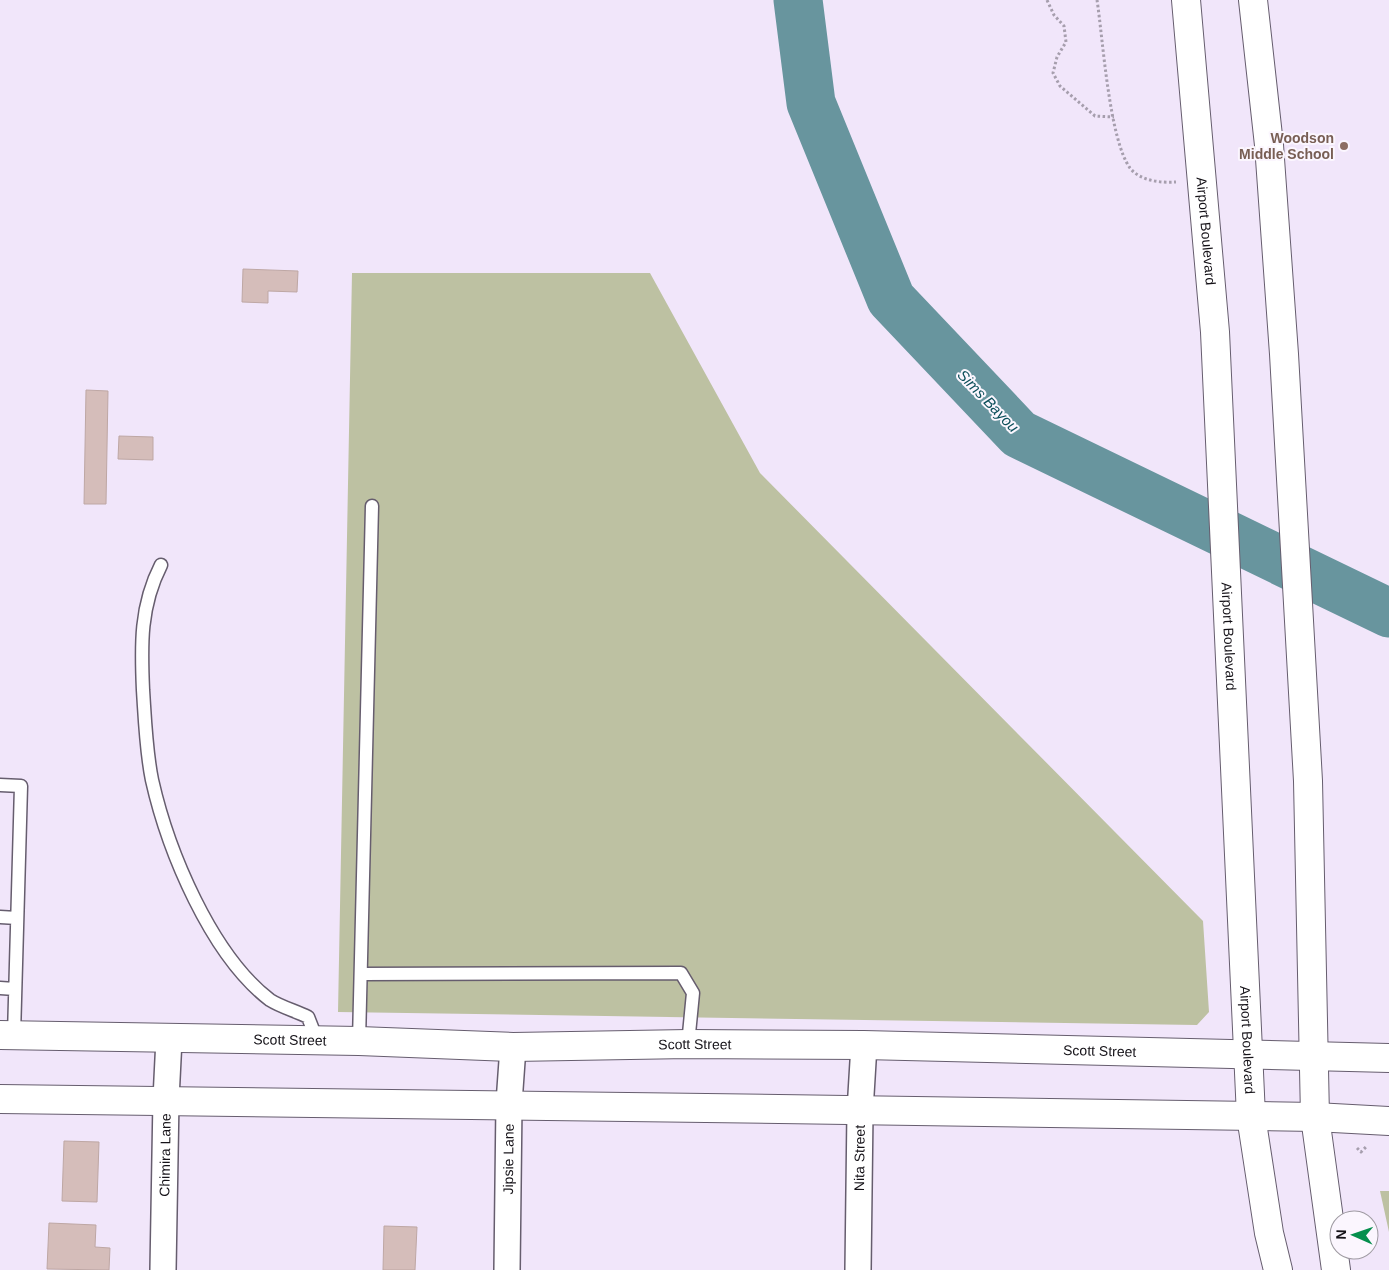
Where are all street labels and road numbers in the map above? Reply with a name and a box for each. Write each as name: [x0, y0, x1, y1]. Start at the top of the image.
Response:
street label: Airport Boulevard: [1194, 176, 1219, 286]
street label: Airport Boulevard: [1219, 582, 1239, 691]
street label: Airport Boulevard: [1237, 986, 1258, 1094]
street label: Scott Street: [253, 1031, 327, 1048]
street label: Scott Street: [658, 1036, 732, 1053]
street label: Scott Street: [1063, 1042, 1137, 1060]
street label: Chimira Lane: [156, 1113, 174, 1197]
street label: Jipsie Lane: [500, 1123, 517, 1195]
street label: Nita Street: [851, 1125, 868, 1191]

